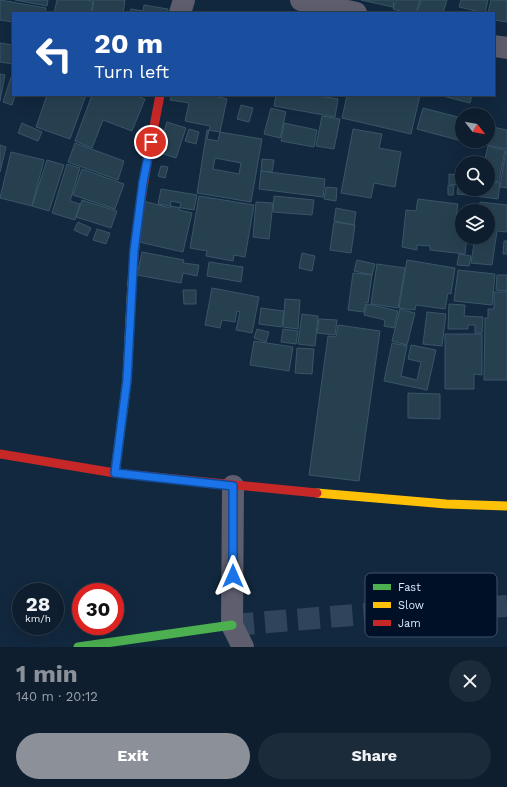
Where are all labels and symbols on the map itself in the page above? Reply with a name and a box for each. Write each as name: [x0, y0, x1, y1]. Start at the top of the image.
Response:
north arrow: [455, 108, 495, 148]
pin: [134, 125, 168, 159]
position arrow: [212, 555, 254, 597]
legend: [365, 573, 497, 637]
text: Fast: [398, 581, 421, 594]
speed limit sign: 30: [72, 583, 124, 635]
text: Slow: [398, 599, 424, 612]
text: Jam: [398, 617, 421, 630]

